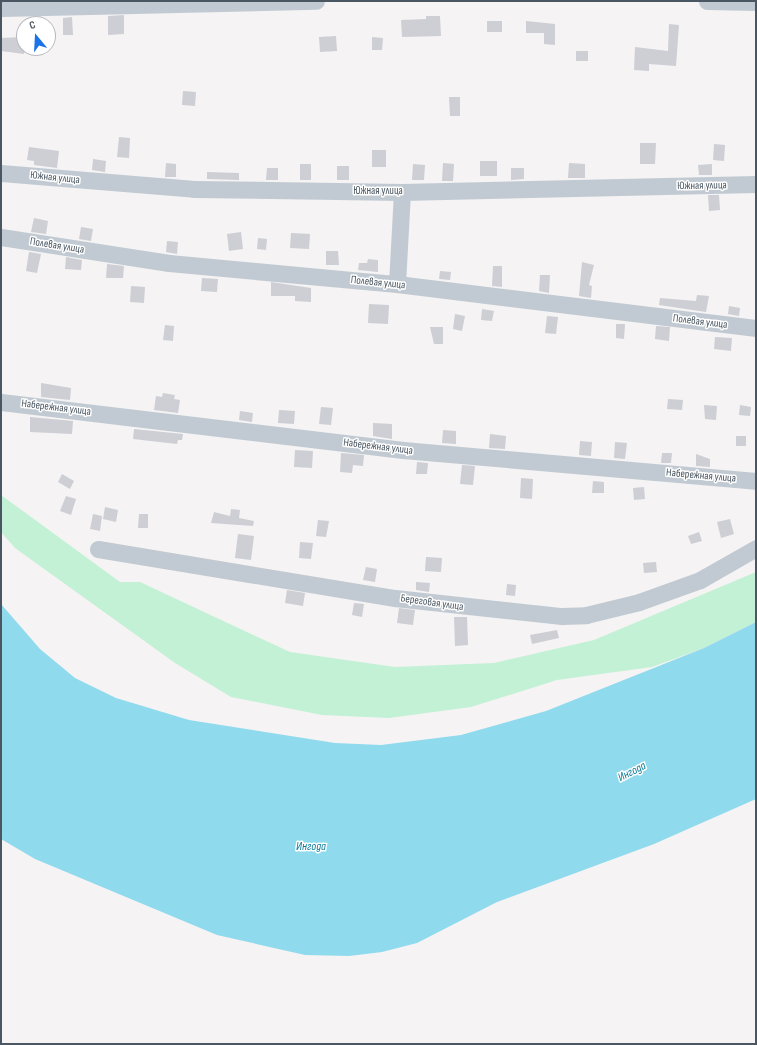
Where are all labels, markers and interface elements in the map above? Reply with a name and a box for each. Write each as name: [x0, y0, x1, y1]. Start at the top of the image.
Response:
north arrow: [16, 16, 56, 56]
text: С: [28, 18, 37, 32]
street label: Южная улица: [30, 169, 80, 187]
street label: Южная улица: [677, 179, 727, 193]
street label: Южная улица: [353, 184, 403, 198]
street label: Полевая улица: [29, 235, 85, 257]
street label: Полевая улица: [350, 274, 406, 292]
street label: Полевая улица: [672, 312, 728, 332]
street label: Набережная улица: [20, 397, 92, 419]
street label: Набережная улица: [342, 436, 414, 458]
street label: Набережная улица: [666, 466, 736, 486]
street label: Береговая улица: [400, 592, 464, 614]
water label: Ингода: [615, 759, 649, 785]
water label: Ингода: [296, 840, 326, 854]

